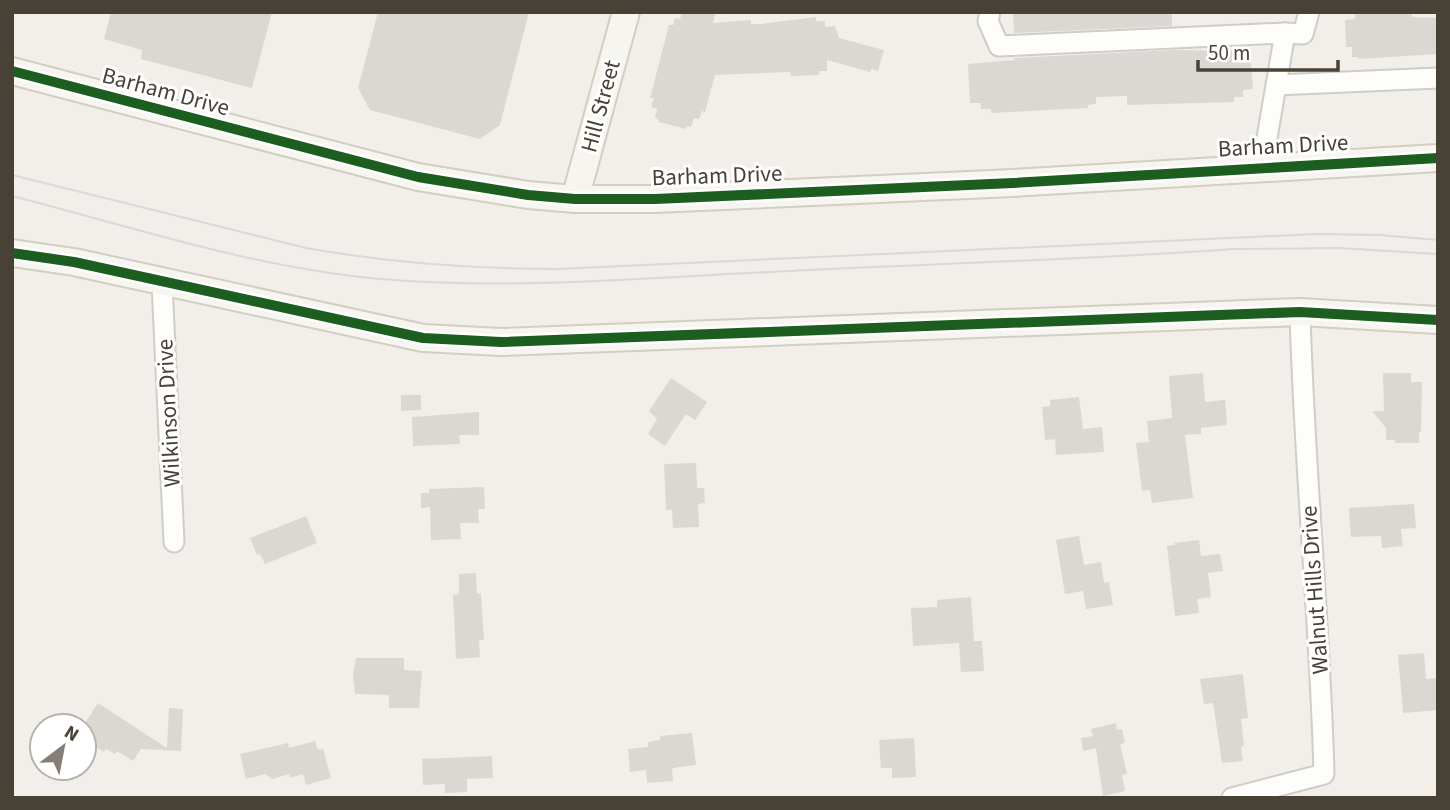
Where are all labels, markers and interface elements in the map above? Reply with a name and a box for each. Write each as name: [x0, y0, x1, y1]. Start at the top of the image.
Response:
scale bar: [1198, 28, 1338, 72]
text: 50 m: [1208, 38, 1250, 68]
street label: Hill Street: [572, 56, 629, 156]
street label: Barham Drive: [98, 59, 233, 124]
street label: Barham Drive: [1217, 126, 1349, 165]
street label: Barham Drive: [651, 157, 783, 194]
street label: Wilkinson Drive: [148, 338, 189, 488]
street label: Walnut Hills Drive: [1292, 504, 1337, 675]
north arrow: [28, 712, 98, 782]
text: N: [59, 719, 84, 749]

